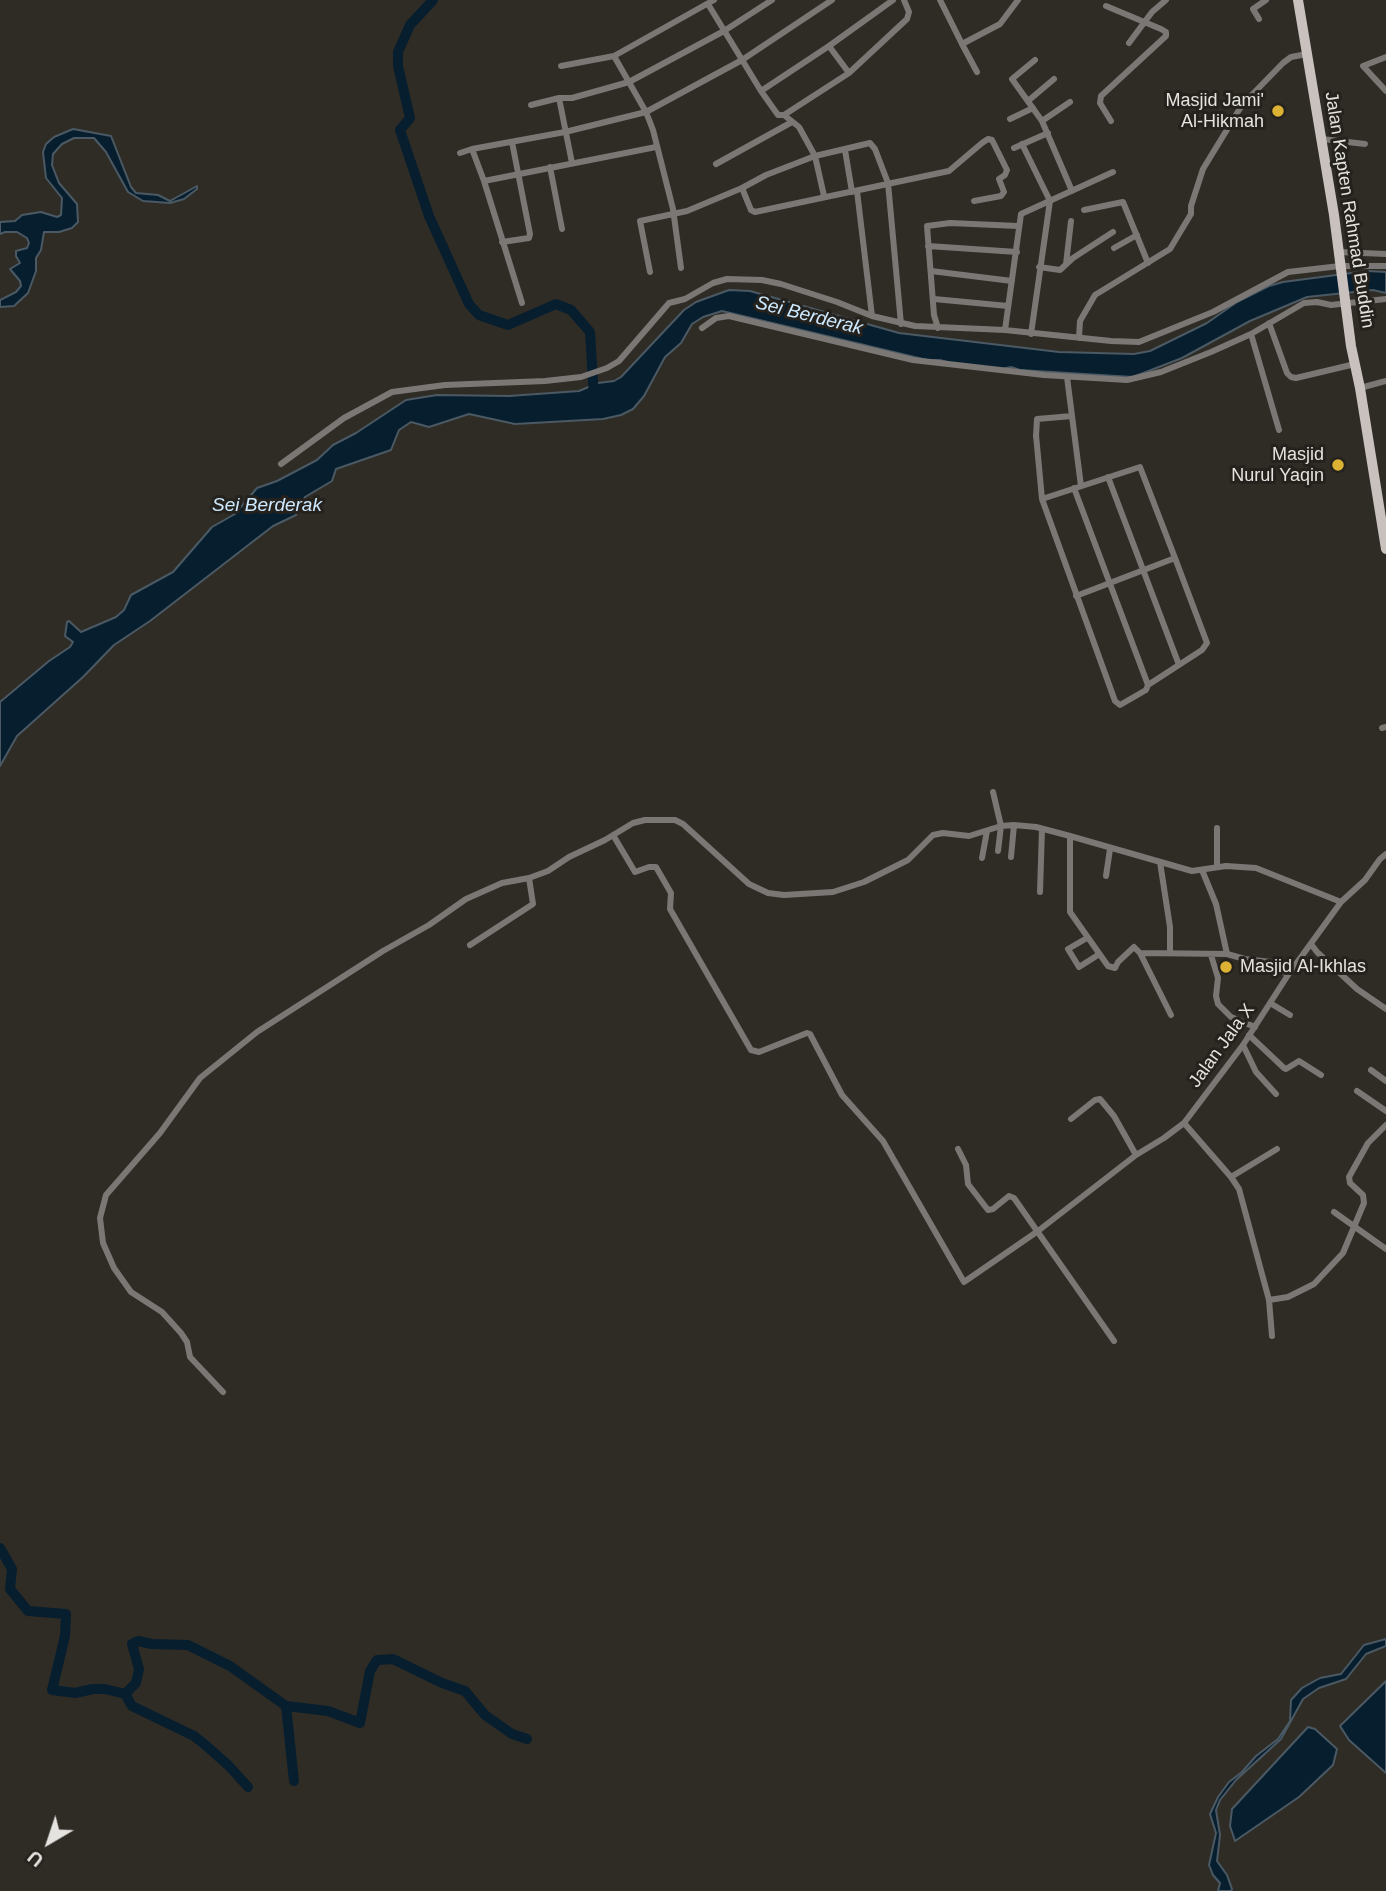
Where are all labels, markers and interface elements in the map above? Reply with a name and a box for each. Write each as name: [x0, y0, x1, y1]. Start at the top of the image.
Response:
place label: Masjid Jami' Al-Hikmah: [1166, 90, 1264, 132]
street label: Jalan Kapten Rahmad Buddin: [1320, 90, 1378, 330]
marker: Masjid Jami' Al-Hikmah: [1270, 103, 1286, 119]
water label: Sei Berderak: [753, 292, 865, 340]
place label: Masjid Nurul Yaqin: [1231, 444, 1324, 486]
marker: Masjid Nurul Yaqin: [1330, 457, 1346, 473]
water label: Sei Berderak: [212, 495, 322, 517]
place label: Masjid Al-Ikhlas: [1240, 956, 1366, 978]
marker: Masjid Al-Ikhlas: [1218, 959, 1234, 975]
street label: Jalan Jala X: [1184, 1000, 1260, 1092]
north arrow: [14, 1807, 84, 1877]
text: U: [24, 1846, 47, 1871]

